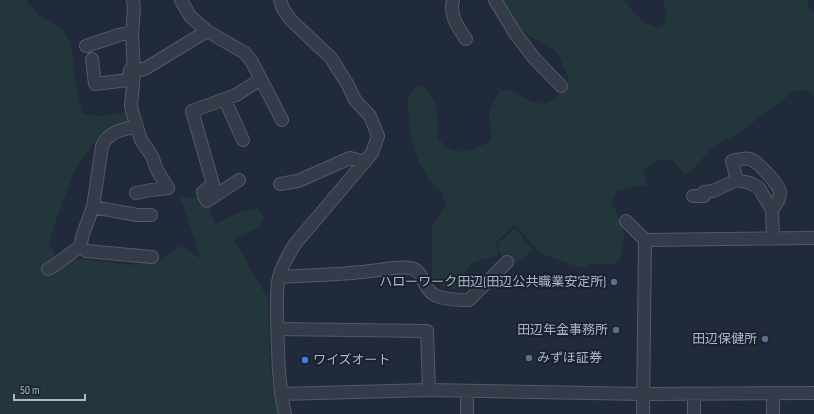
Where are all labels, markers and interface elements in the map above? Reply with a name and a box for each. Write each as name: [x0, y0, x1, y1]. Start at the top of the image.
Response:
place label: ハローワーク田辺(田辺公共職業安定所): [379, 274, 606, 290]
marker: ハローワーク田辺(田辺公共職業安定所): [609, 277, 619, 287]
place label: 田辺年金事務所: [517, 322, 608, 338]
marker: 田辺年金事務所: [611, 325, 621, 335]
place label: 田辺保健所: [692, 331, 757, 347]
marker: 田辺保健所: [760, 334, 770, 344]
place label: みずほ証券: [537, 350, 602, 366]
place label: ワイズオート: [313, 352, 391, 368]
marker: みずほ証券: [524, 353, 534, 363]
marker: ワイズオート: [300, 355, 310, 365]
scale bar: [14, 376, 85, 402]
text: 50 m: [20, 383, 40, 398]

